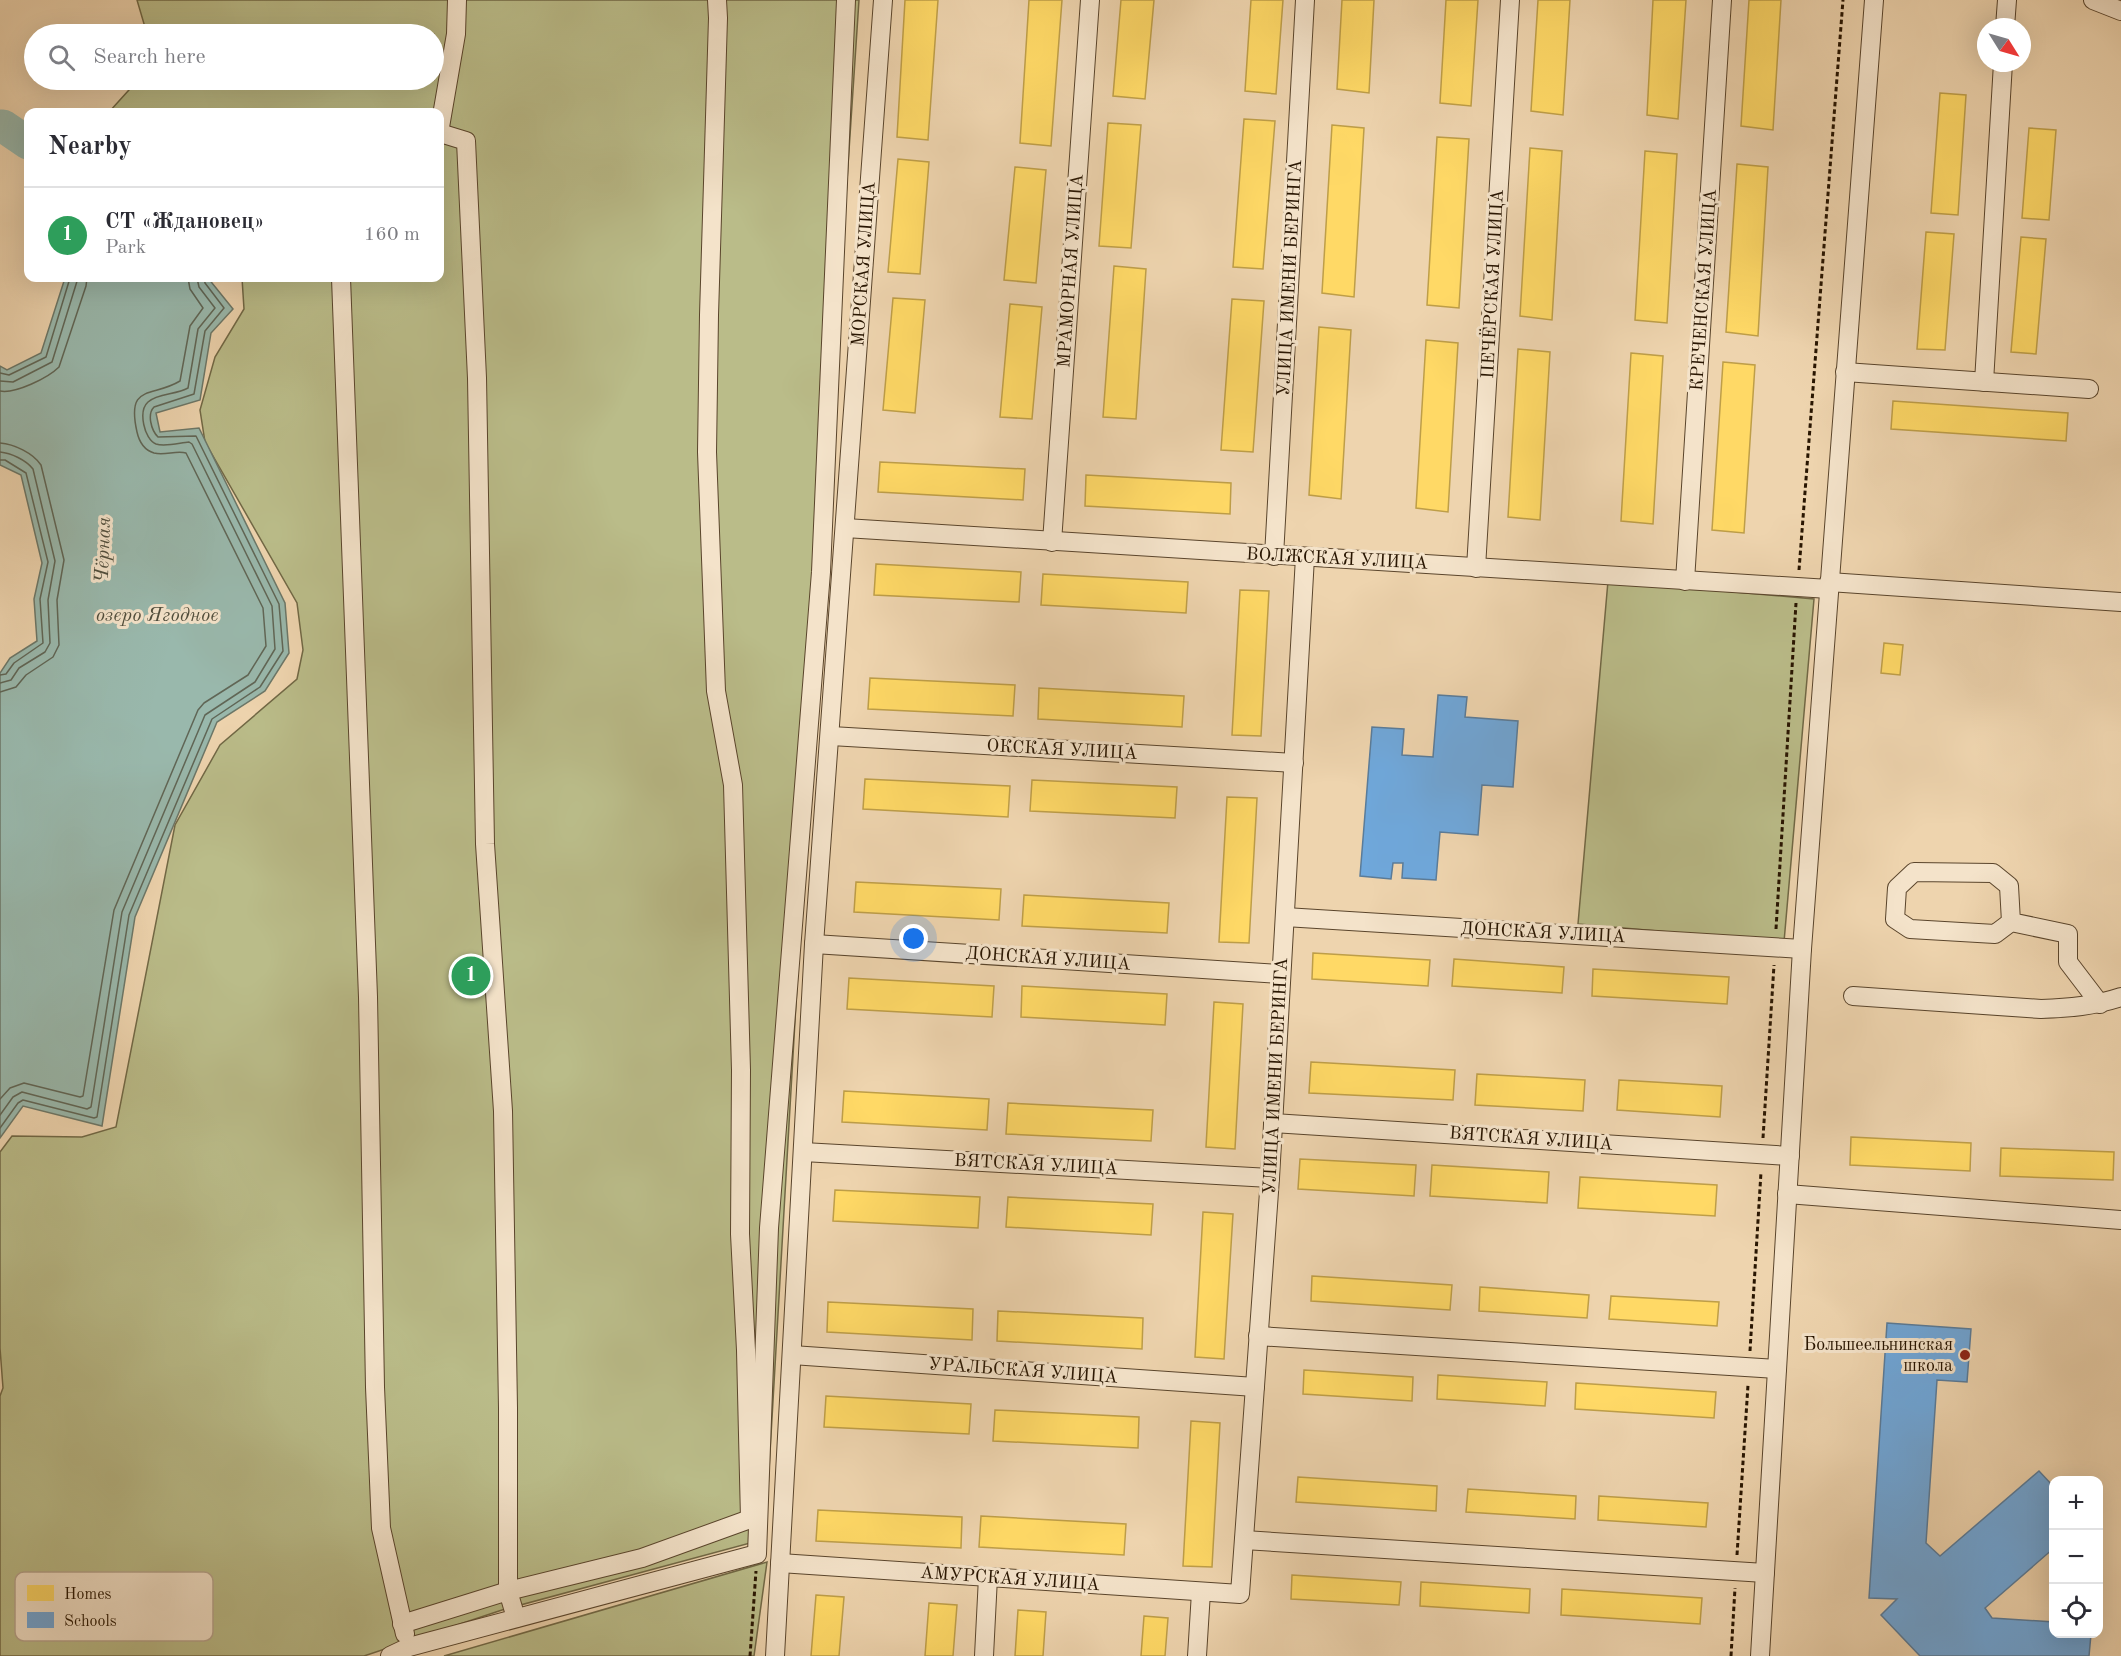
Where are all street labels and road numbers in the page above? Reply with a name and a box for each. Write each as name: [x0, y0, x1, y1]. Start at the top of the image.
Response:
street label: УЛИЦА ИМЕНИ БЕРИНГА: [1275, 159, 1305, 397]
street label: МРАМОРНАЯ УЛИЦА: [1055, 173, 1087, 369]
street label: МОРСКАЯ УЛИЦА: [849, 181, 879, 347]
street label: ПЕЧЁРСКАЯ УЛИЦА: [1476, 188, 1507, 379]
street label: КРЕЧЕНСКАЯ УЛИЦА: [1688, 188, 1720, 392]
street label: ВОЛЖСКАЯ УЛИЦА: [1246, 545, 1429, 573]
street label: ОКСКАЯ УЛИЦА: [986, 737, 1138, 763]
street label: ДОНСКАЯ УЛИЦА: [1460, 920, 1626, 946]
street label: ДОНСКАЯ УЛИЦА: [965, 944, 1131, 974]
street label: УЛИЦА ИМЕНИ БЕРИНГА: [1261, 957, 1291, 1195]
street label: ВЯТСКАЯ УЛИЦА: [1449, 1124, 1614, 1154]
street label: ВЯТСКАЯ УЛИЦА: [954, 1152, 1119, 1178]
street label: УРАЛЬСКАЯ УЛИЦА: [927, 1355, 1119, 1387]
street label: АМУРСКАЯ УЛИЦА: [919, 1564, 1101, 1594]

